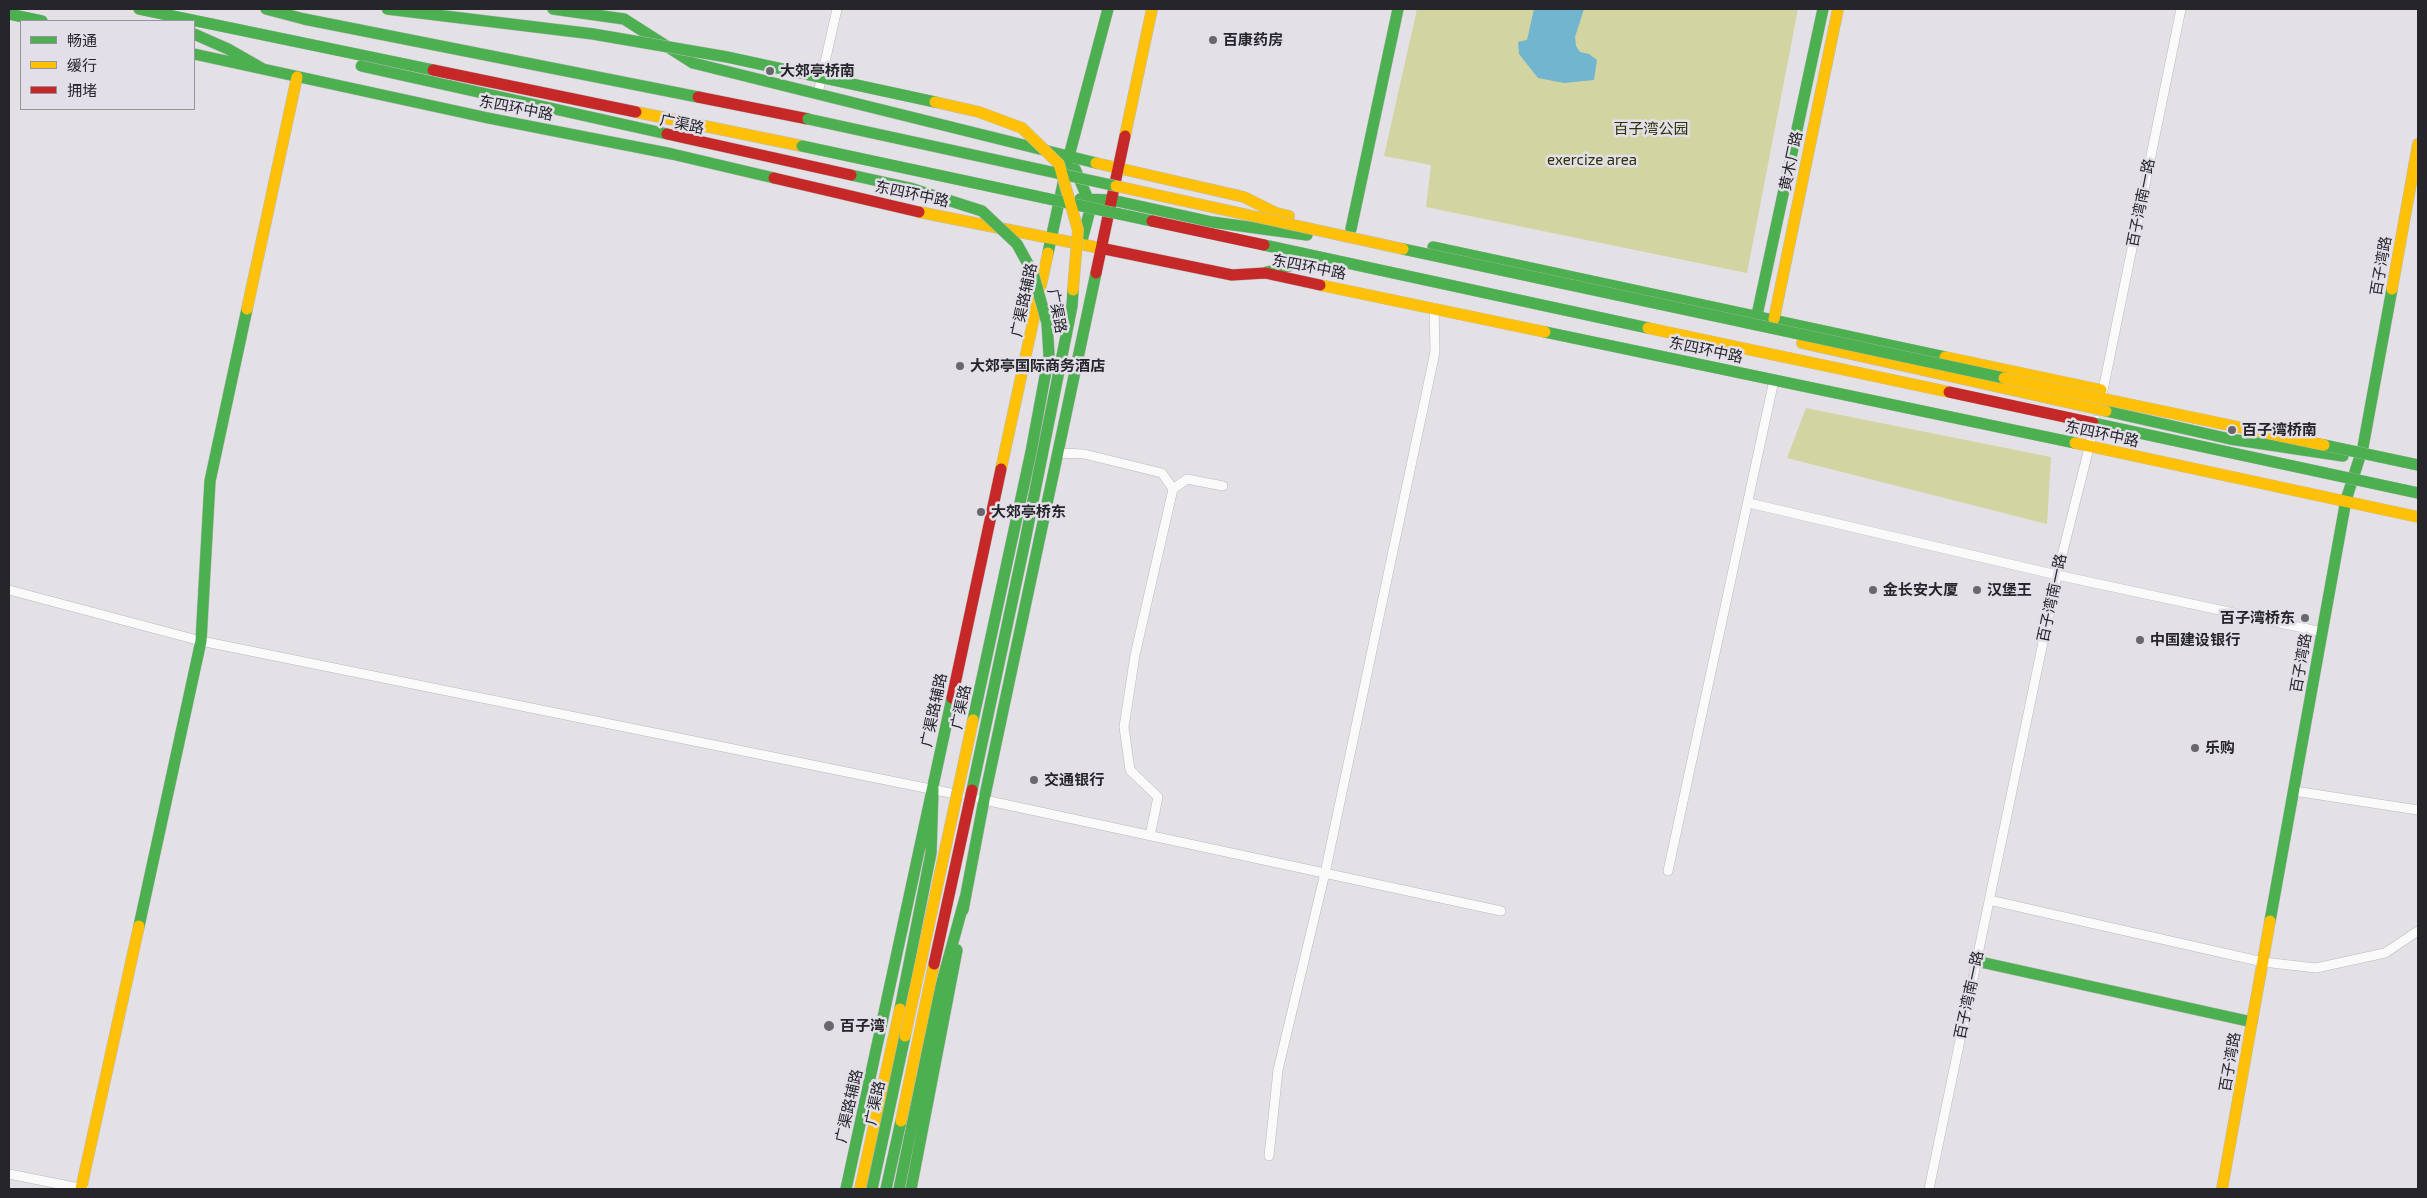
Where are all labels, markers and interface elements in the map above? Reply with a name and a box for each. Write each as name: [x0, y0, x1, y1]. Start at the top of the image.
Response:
legend: [20, 20, 195, 110]
text: 畅通: [67, 31, 97, 49]
place label: 百康药房: [1223, 31, 1283, 49]
marker: 百康药房: [1207, 34, 1219, 46]
text: 缓行: [67, 56, 97, 74]
place label: 大郊亭桥南: [780, 62, 855, 80]
marker: 大郊亭桥南: [764, 65, 776, 77]
text: 拥堵: [67, 81, 97, 99]
street label: 东四环中路: [477, 92, 555, 124]
street label: 广渠路: [658, 111, 706, 137]
park label: 百子湾公园: [1614, 120, 1688, 138]
street label: 黄木厂路: [1776, 130, 1806, 192]
park label: exercize area: [1547, 151, 1637, 169]
street label: 百子湾南一路: [2124, 157, 2158, 249]
street label: 东四环中路: [873, 177, 951, 211]
street label: 百子湾路: [2367, 235, 2395, 297]
street label: 东四环中路: [1270, 251, 1348, 283]
street label: 广渠路辅路: [1007, 261, 1041, 339]
street label: 广渠路: [1044, 287, 1070, 335]
street label: 东四环中路: [1667, 333, 1745, 367]
place label: 大郊亭国际商务酒店: [970, 357, 1105, 375]
marker: 大郊亭国际商务酒店: [954, 360, 966, 372]
street label: 东四环中路: [2063, 417, 2141, 451]
place label: 百子湾桥南: [2242, 421, 2317, 439]
marker: 百子湾桥南: [2226, 424, 2238, 436]
place label: 大郊亭桥东: [991, 503, 1066, 521]
marker: 大郊亭桥东: [975, 506, 987, 518]
street label: 百子湾南一路: [2034, 552, 2070, 644]
place label: 金长安大厦: [1883, 581, 1958, 599]
place label: 汉堡王: [1987, 581, 2032, 599]
marker: 金长安大厦: [1867, 584, 1879, 596]
marker: 汉堡王: [1971, 584, 1983, 596]
place label: 百子湾桥东: [2220, 609, 2295, 627]
marker: 百子湾桥东: [2299, 612, 2311, 624]
place label: 中国建设银行: [2150, 631, 2240, 649]
street label: 百子湾路: [2287, 632, 2315, 694]
marker: 中国建设银行: [2134, 634, 2146, 646]
street label: 广渠路辅路: [917, 671, 951, 749]
street label: 广渠路: [948, 683, 974, 731]
place label: 乐购: [2205, 739, 2235, 757]
marker: 乐购: [2189, 742, 2201, 754]
place label: 交通银行: [1044, 771, 1104, 789]
marker: 交通银行: [1028, 774, 1040, 786]
street label: 百子湾南一路: [1951, 949, 1987, 1041]
place label: 百子湾: [840, 1017, 885, 1035]
marker: 百子湾: [822, 1019, 836, 1033]
street label: 百子湾路: [2216, 1031, 2244, 1093]
street label: 广渠路辅路: [832, 1067, 866, 1145]
street label: 广渠路: [862, 1079, 888, 1127]

